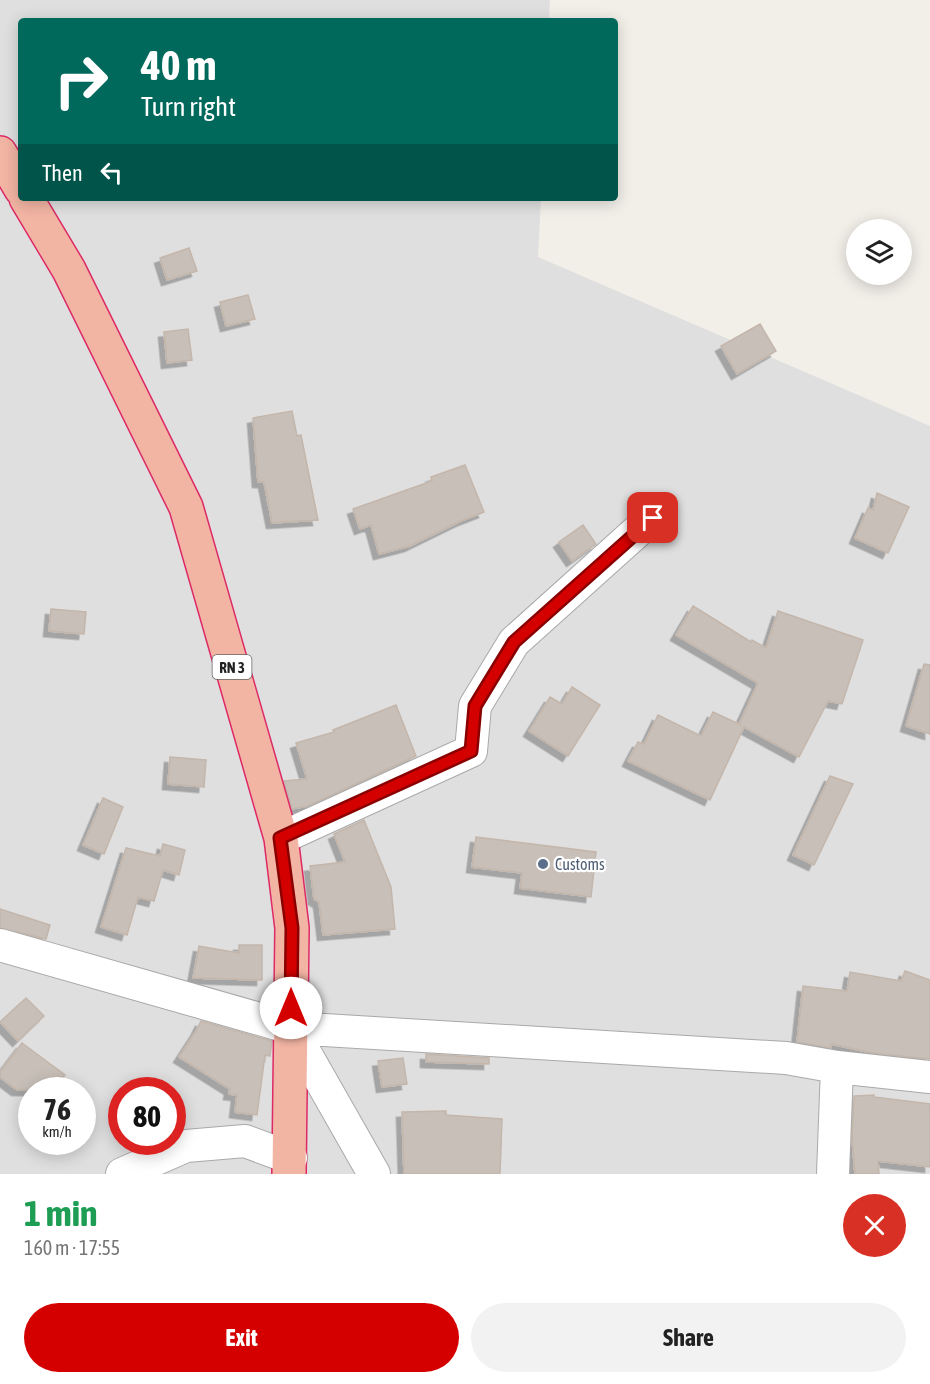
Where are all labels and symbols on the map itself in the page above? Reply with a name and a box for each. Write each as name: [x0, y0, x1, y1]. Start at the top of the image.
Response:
pin: [627, 492, 678, 543]
road number: RN 3: [212, 655, 252, 679]
place label: Customs: [555, 855, 605, 873]
marker: Customs: [536, 857, 550, 871]
position arrow: [259, 976, 323, 1040]
speed limit sign: 80: [108, 1077, 186, 1155]

